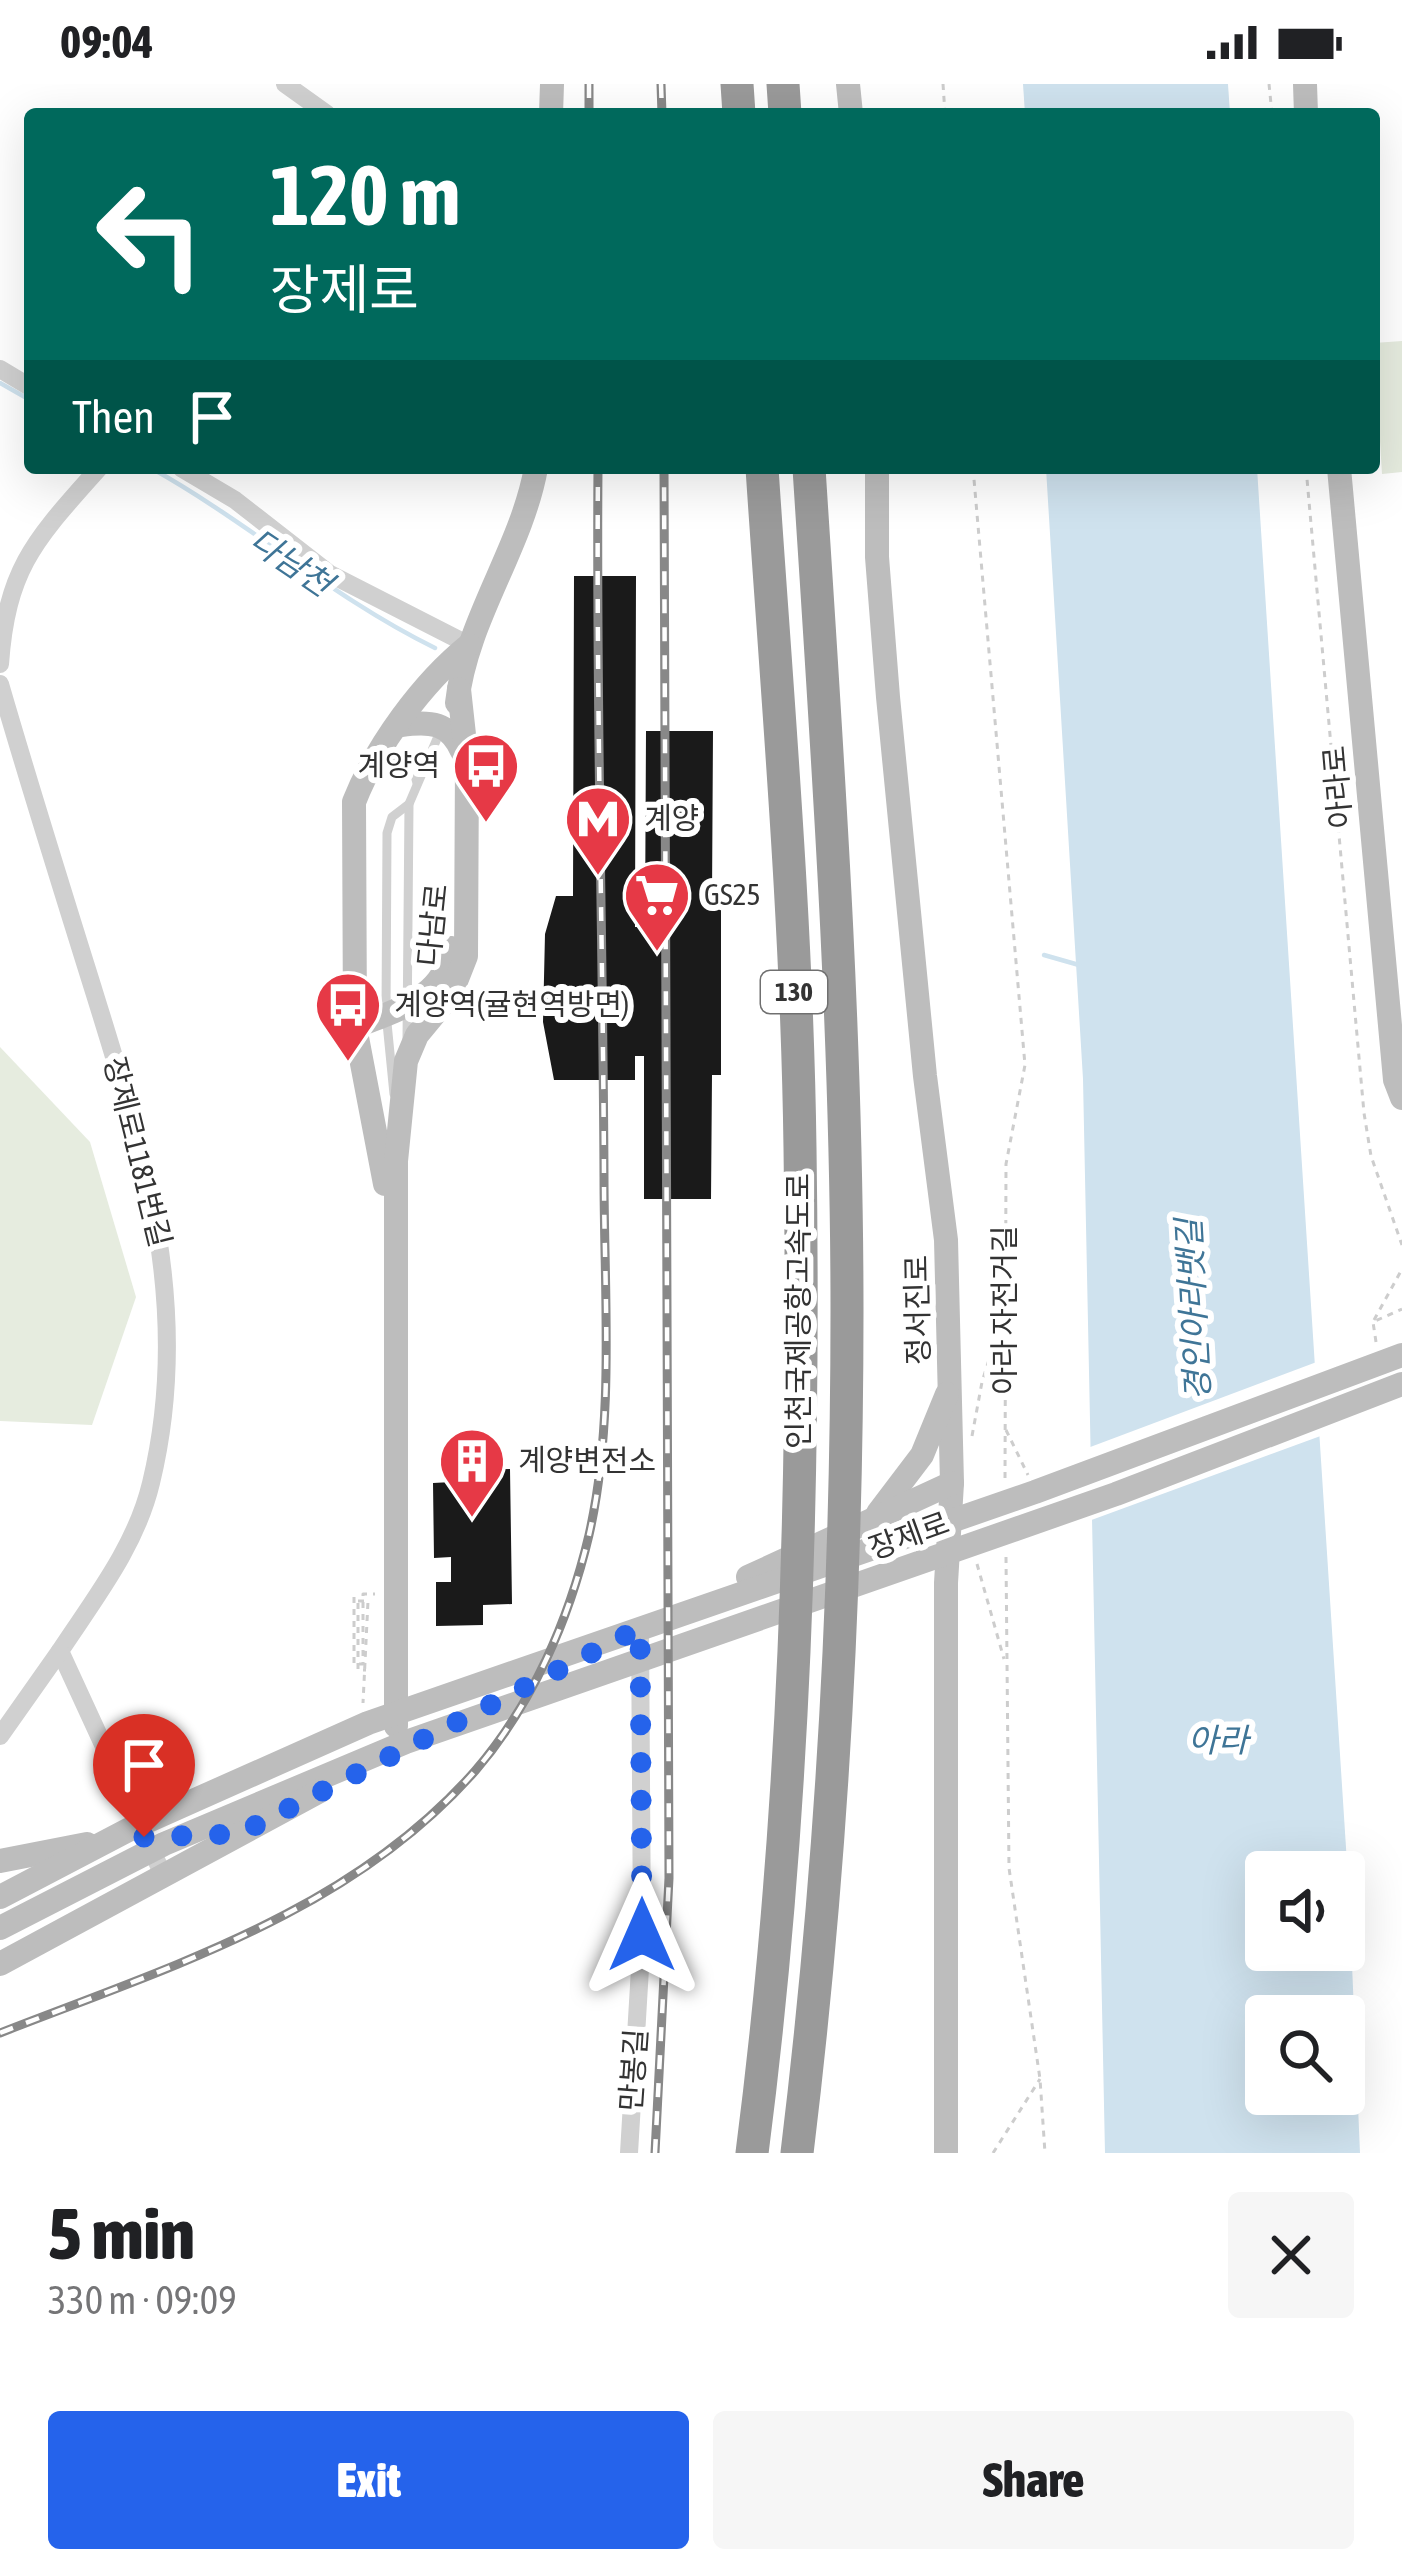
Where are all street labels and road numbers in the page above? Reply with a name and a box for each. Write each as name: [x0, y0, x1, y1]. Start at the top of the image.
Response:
street label: 아라로: [1316, 744, 1358, 830]
street label: 다남로: [411, 882, 453, 968]
road number: 130: [761, 971, 827, 1013]
street label: 장제로1181번길: [98, 1053, 178, 1250]
street label: 인천국제공항고속도로: [781, 1173, 815, 1449]
street label: 아라 자전거길: [987, 1225, 1021, 1395]
street label: 정서진로: [899, 1255, 935, 1366]
street label: 장제로: [864, 1505, 953, 1565]
street label: 만봉길: [613, 2027, 653, 2112]

